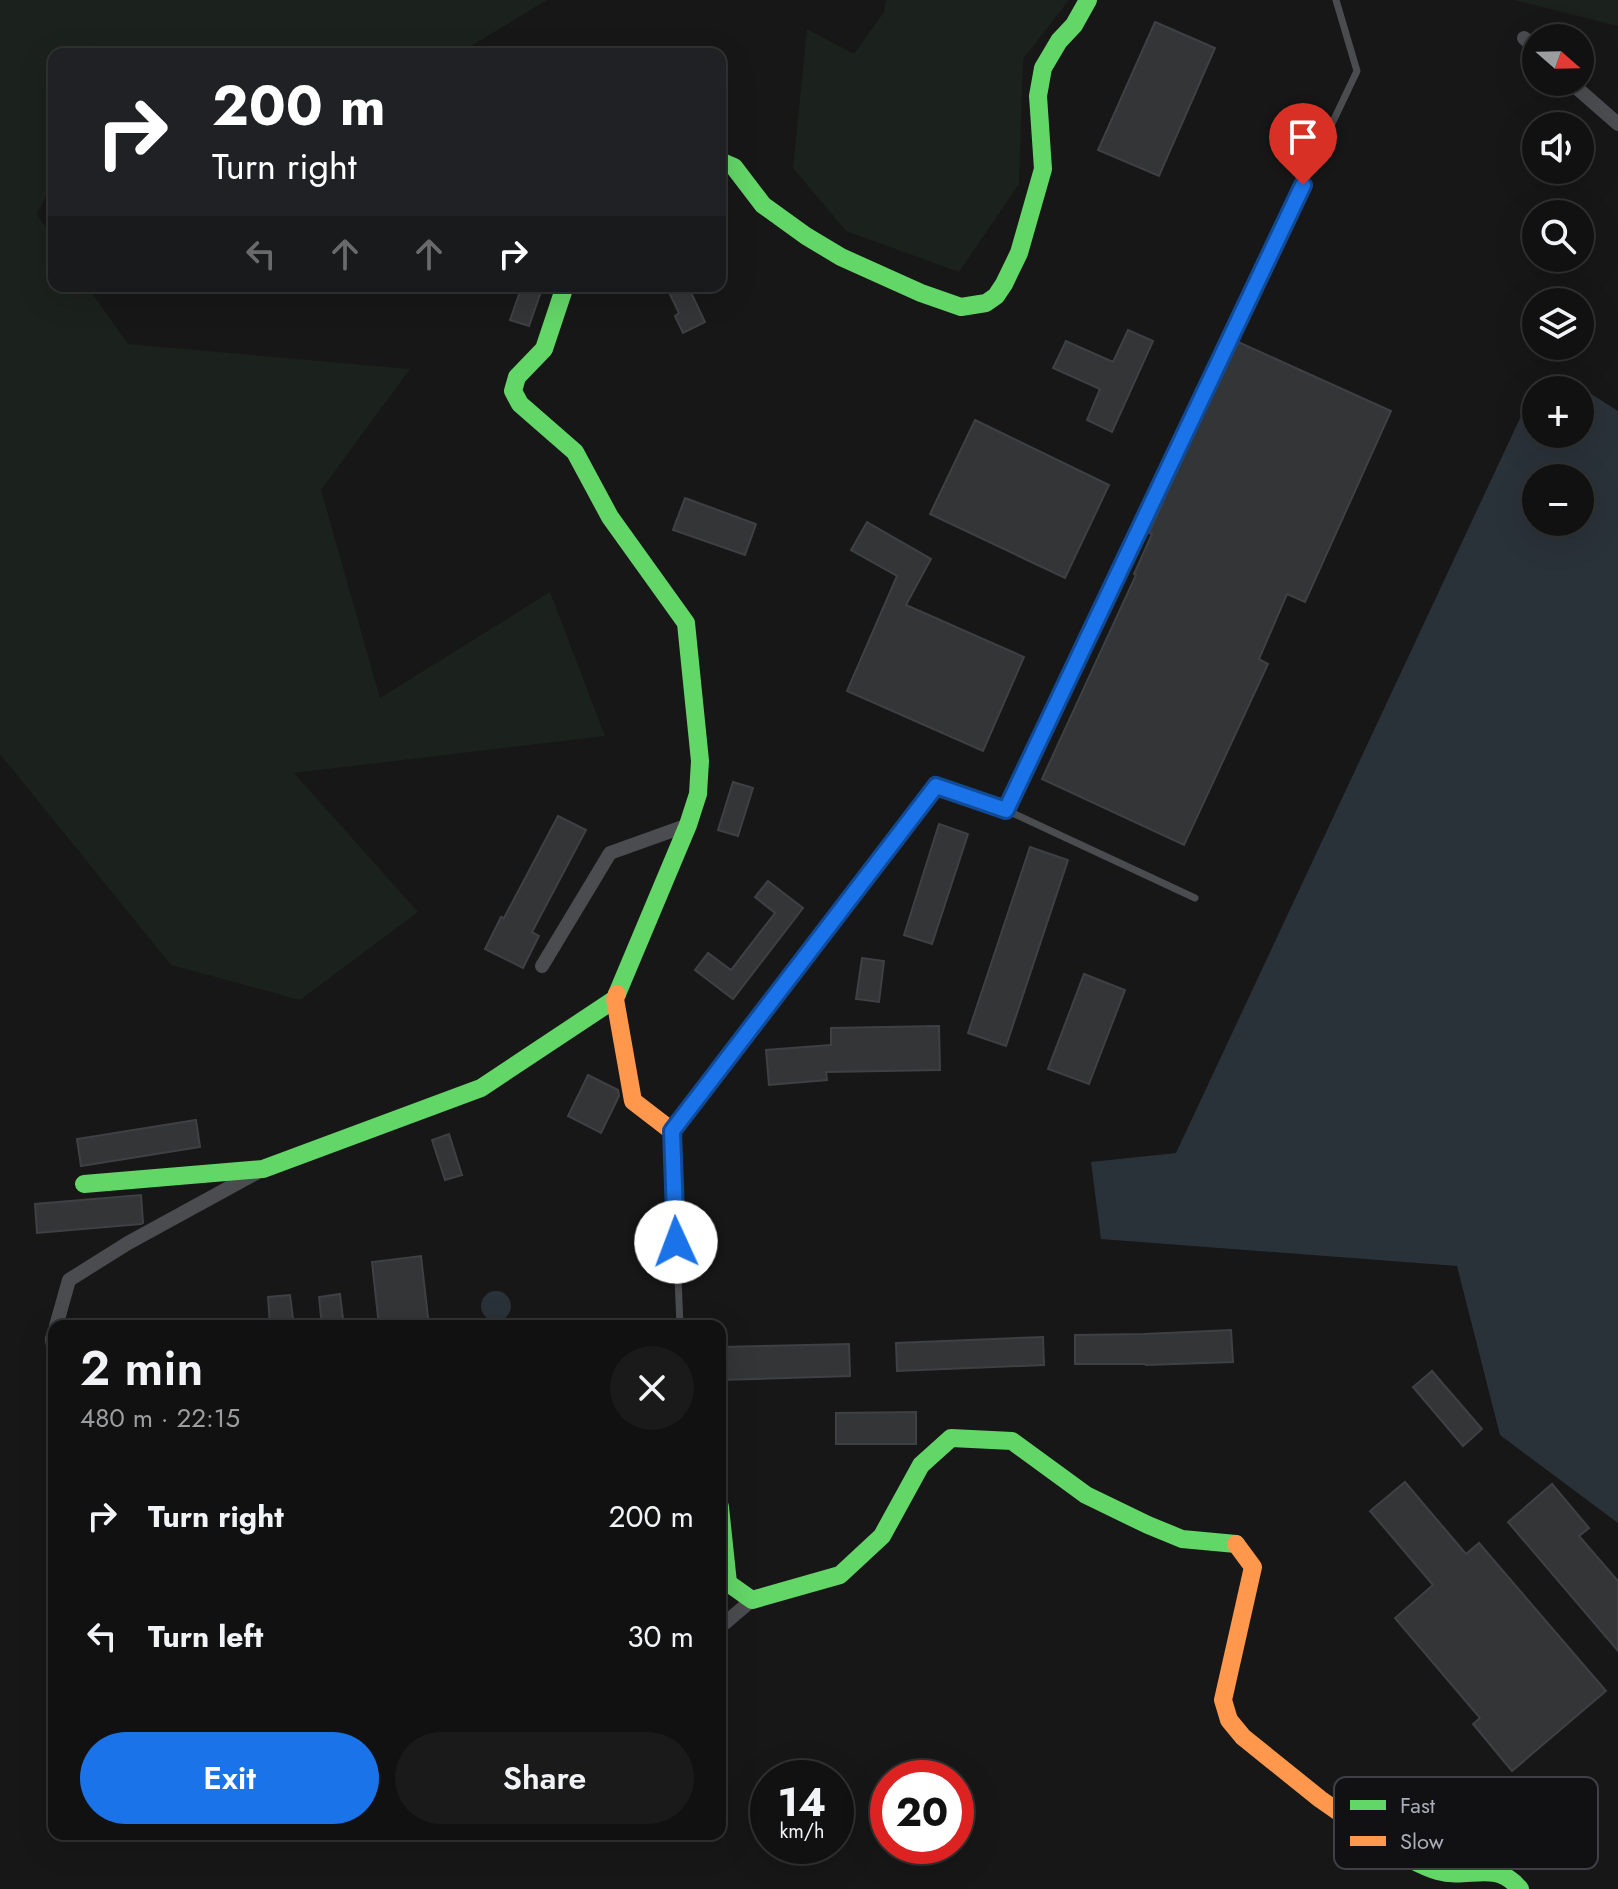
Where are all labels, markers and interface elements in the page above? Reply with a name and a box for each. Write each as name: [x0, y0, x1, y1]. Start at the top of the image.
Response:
north arrow: [1522, 24, 1594, 96]
map controls: [1522, 24, 1594, 536]
text: 200 m: [212, 65, 386, 146]
icon: right: [80, 80, 184, 184]
pin: [1269, 103, 1337, 185]
button: sound: [1522, 112, 1594, 184]
icon: arrive: [1281, 115, 1325, 159]
text: Turn right: [212, 140, 357, 192]
button: search: [1522, 200, 1594, 272]
icon: left: [239, 232, 283, 276]
icon: ahead: [323, 232, 367, 276]
icon: ahead: [407, 232, 451, 276]
icon: right: [491, 232, 535, 276]
button: layers: [1522, 288, 1594, 360]
button: +: [1522, 376, 1594, 448]
button: −: [1522, 464, 1594, 536]
position arrow: [634, 1200, 718, 1284]
text: 2 min: [80, 1334, 203, 1403]
button: close: [610, 1346, 694, 1430]
text: 480 m · 22:15: [80, 1399, 240, 1437]
icon: right: [80, 1494, 124, 1538]
text: Turn right: [148, 1495, 284, 1538]
text: 200 m: [609, 1495, 694, 1538]
icon: left: [80, 1614, 124, 1658]
text: Turn left: [148, 1615, 263, 1658]
text: 30 m: [627, 1615, 694, 1658]
button: Exit: [80, 1732, 379, 1824]
button: Share: [395, 1732, 694, 1824]
speed limit sign: 20: [870, 1760, 974, 1864]
text: 14: [778, 1773, 826, 1831]
legend: [1334, 1777, 1598, 1869]
text: Fast: [1400, 1789, 1436, 1821]
text: km/h: [779, 1817, 825, 1846]
text: Slow: [1400, 1825, 1444, 1857]

